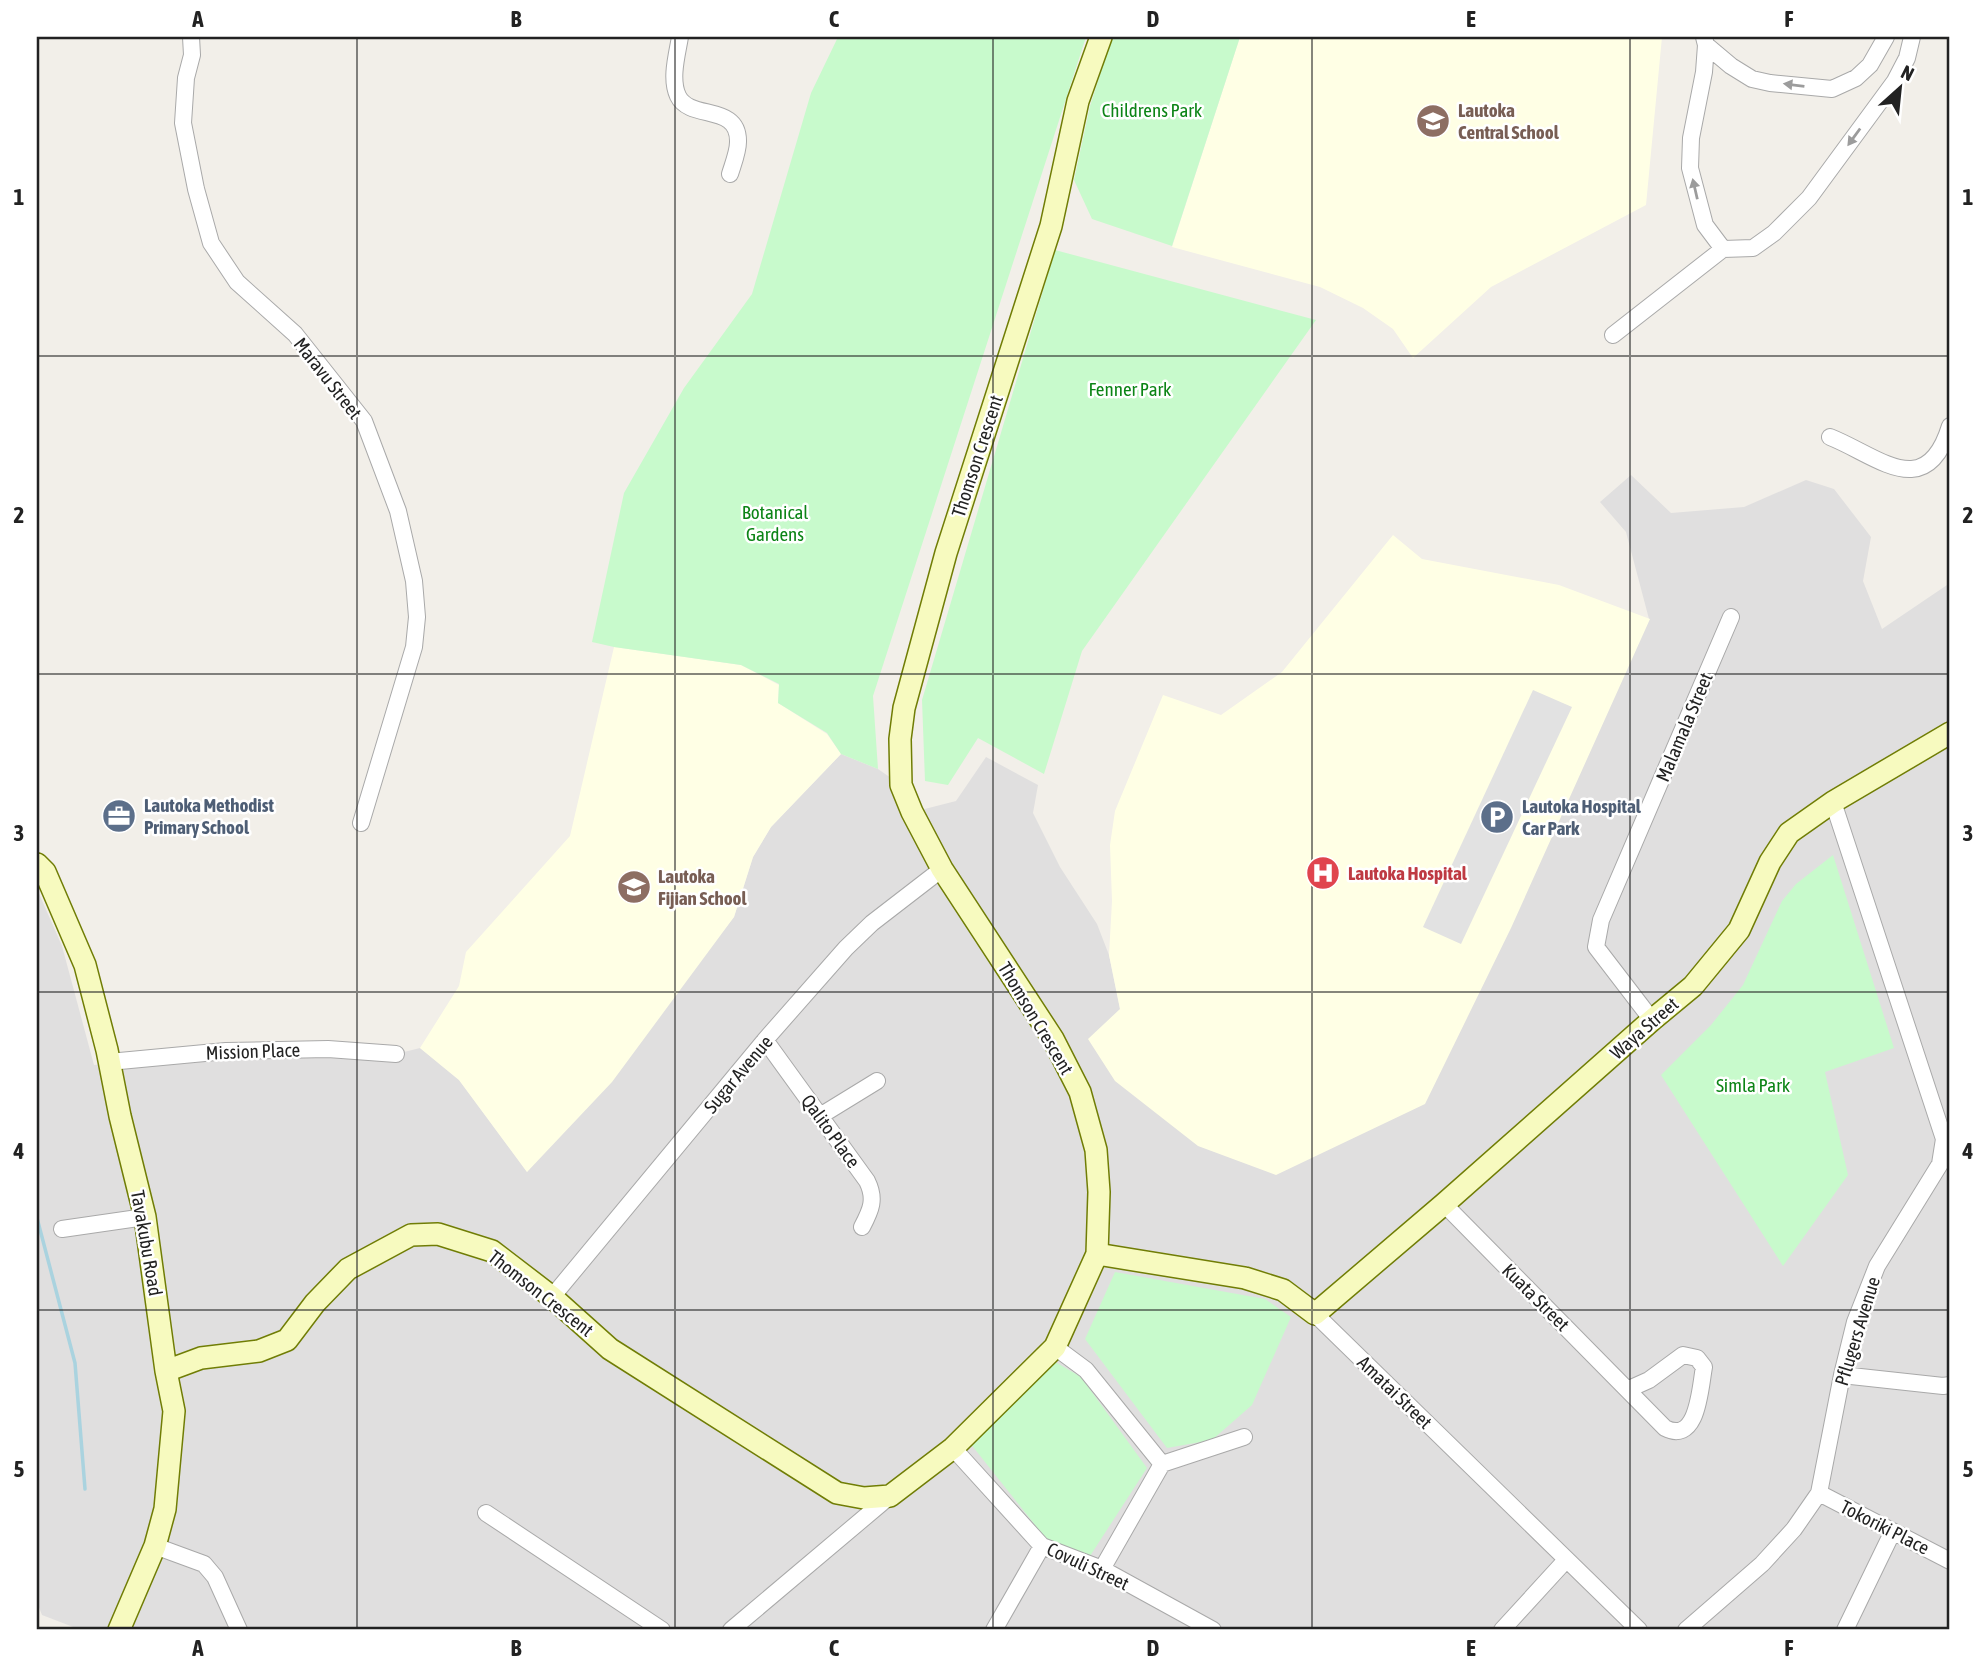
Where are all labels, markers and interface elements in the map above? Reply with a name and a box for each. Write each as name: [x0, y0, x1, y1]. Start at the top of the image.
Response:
text: A: [191, 6, 204, 32]
text: B: [511, 6, 522, 32]
text: C: [829, 6, 840, 32]
text: D: [1147, 6, 1160, 32]
text: E: [1466, 6, 1476, 32]
text: F: [1784, 6, 1794, 32]
north arrow: [1864, 52, 1934, 122]
text: N: [1898, 61, 1918, 85]
one-way arrow: [1782, 79, 1804, 90]
park label: Childrens Park: [1102, 99, 1203, 121]
place label: Lautoka Central School: [1458, 99, 1560, 143]
school or university icon: Lautoka Central School: [1414, 102, 1452, 140]
one-way arrow: [1847, 128, 1861, 146]
one-way arrow: [1689, 177, 1700, 199]
text: 1: [14, 184, 25, 210]
text: 1: [1963, 184, 1974, 210]
street label: Maravu Street: [289, 333, 367, 423]
park label: Fenner Park: [1089, 378, 1172, 400]
street label: Thomson Crescent: [947, 392, 1007, 520]
park label: Botanical Gardens: [742, 501, 808, 545]
text: 2: [14, 502, 24, 528]
text: 2: [1963, 502, 1973, 528]
street label: Malamala Street: [1651, 669, 1717, 785]
place label: Lautoka Methodist Primary School: [144, 794, 274, 838]
place label: Lautoka Hospital Car Park: [1522, 795, 1642, 839]
office icon: Lautoka Methodist Primary School: [100, 797, 138, 835]
parking icon: Lautoka Hospital Car Park: [1478, 798, 1516, 836]
text: 3: [14, 820, 24, 846]
text: 3: [1963, 820, 1973, 846]
hospital icon: Lautoka Hospital: [1304, 854, 1342, 892]
place label: Lautoka Hospital: [1348, 862, 1468, 884]
place label: Lautoka Fijian School: [658, 865, 748, 909]
school or university icon: Lautoka Fijian School: [615, 868, 653, 906]
street label: Thomson Crescent: [994, 958, 1078, 1078]
street label: Waya Street: [1606, 993, 1682, 1063]
street label: Sugar Avenue: [699, 1031, 777, 1117]
street label: Mission Place: [205, 1038, 301, 1064]
park label: Simla Park: [1716, 1074, 1791, 1096]
street label: Qalito Place: [797, 1090, 865, 1172]
text: 4: [13, 1138, 25, 1164]
text: 4: [1962, 1138, 1974, 1164]
street label: Tavakubu Road: [127, 1188, 167, 1298]
street label: Thomson Crescent: [484, 1245, 598, 1341]
street label: Kuata Street: [1498, 1259, 1574, 1335]
street label: Pflugers Avenue: [1830, 1274, 1884, 1388]
street label: Amatai Street: [1353, 1351, 1437, 1433]
text: 5: [14, 1456, 25, 1482]
text: 5: [1963, 1456, 1974, 1482]
street label: Tokoriki Place: [1837, 1495, 1933, 1559]
street label: Covuli Street: [1043, 1537, 1133, 1595]
text: A: [191, 1635, 204, 1661]
text: B: [511, 1635, 522, 1661]
text: C: [829, 1635, 840, 1661]
text: D: [1147, 1635, 1160, 1661]
text: E: [1466, 1635, 1476, 1661]
text: F: [1784, 1635, 1794, 1661]

